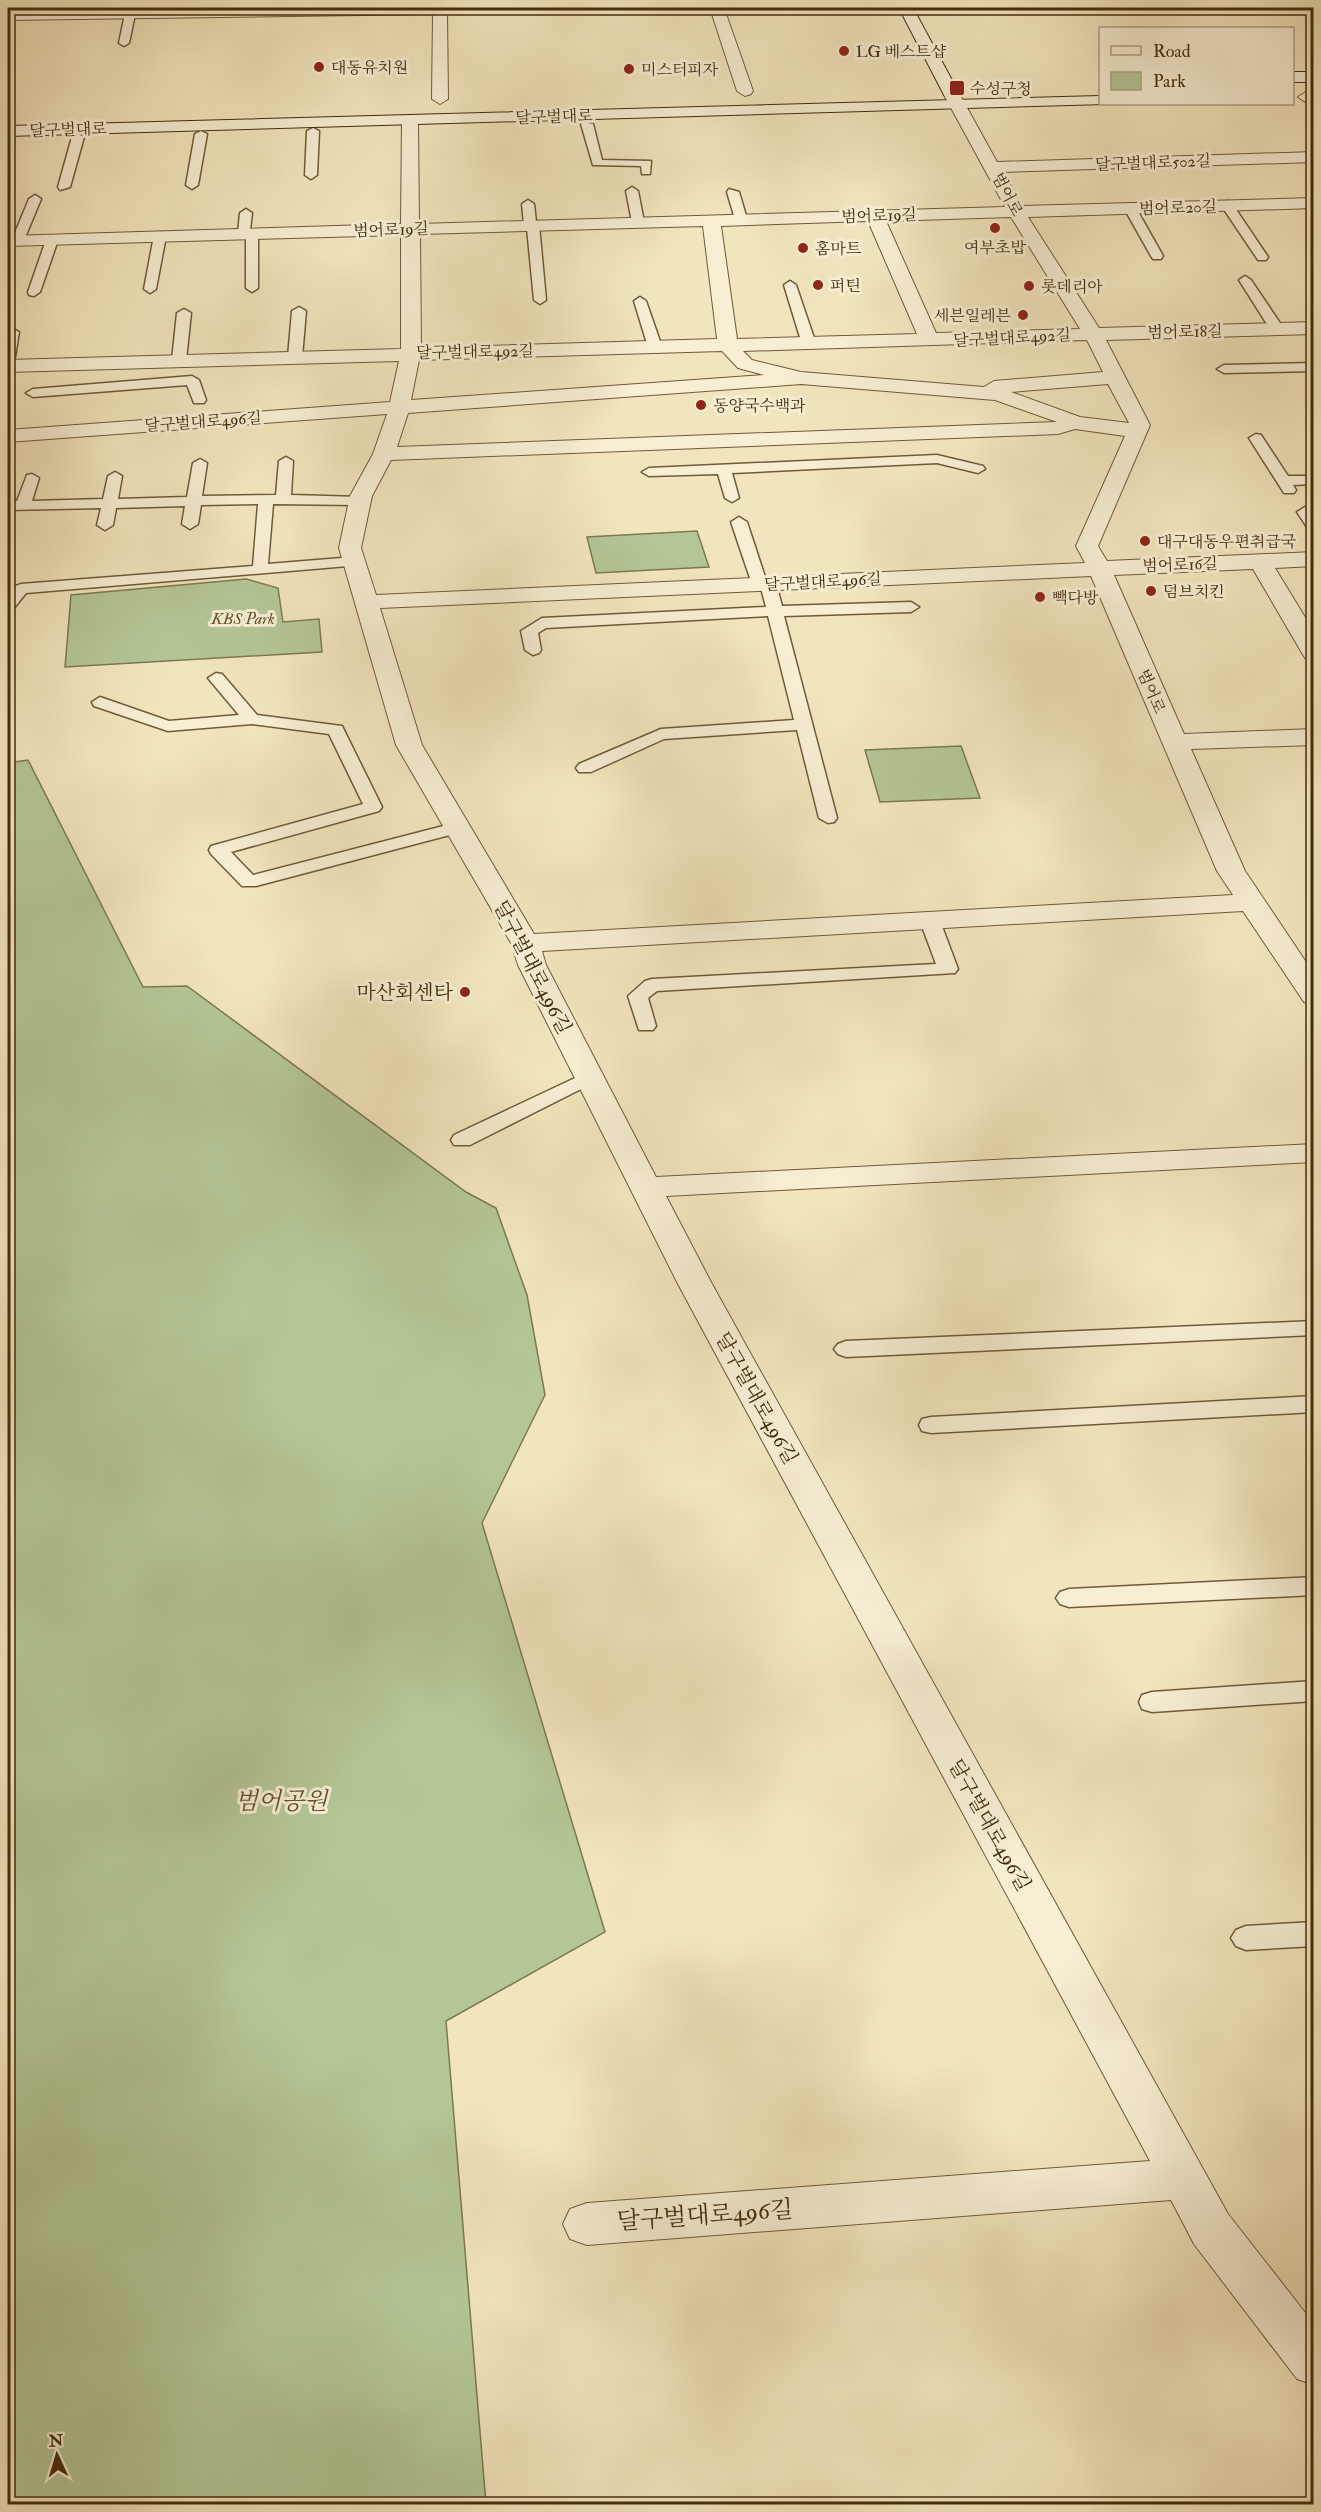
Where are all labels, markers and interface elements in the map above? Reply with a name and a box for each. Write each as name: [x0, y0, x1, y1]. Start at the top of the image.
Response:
legend: [1099, 27, 1294, 105]
text: Road: [1153, 40, 1191, 63]
place label: LG 베스트샵: [856, 42, 947, 62]
marker: LG 베스트샵: [837, 44, 851, 58]
place label: 대동유치원: [331, 58, 408, 78]
marker: 대동유치원: [312, 60, 326, 74]
place label: 미스터피자: [641, 60, 719, 80]
marker: 미스터피자: [622, 62, 636, 76]
text: Park: [1153, 70, 1186, 93]
marker: 수성구청: [948, 79, 966, 97]
place label: 수성구청: [970, 79, 1032, 99]
street label: 달구벌대로: [515, 106, 594, 128]
street label: 달구벌대로: [29, 119, 108, 141]
street label: 달구벌대로502길: [1095, 151, 1211, 175]
street label: 범어로: [987, 169, 1027, 220]
street label: 범어로20길: [1139, 197, 1217, 219]
street label: 범어로19길: [841, 205, 917, 227]
street label: 범어로19길: [353, 219, 429, 241]
marker: 여부초밥: [988, 221, 1002, 235]
place label: 여부초밥: [964, 238, 1026, 258]
place label: 홈마트: [815, 239, 862, 259]
marker: 홈마트: [796, 241, 810, 255]
place label: 퍼틴: [830, 276, 861, 296]
place label: 롯데리아: [1041, 277, 1103, 297]
marker: 퍼틴: [811, 278, 825, 292]
marker: 롯데리아: [1022, 279, 1036, 293]
place label: 세븐일레븐: [934, 306, 1012, 326]
marker: 세븐일레븐: [1016, 308, 1030, 322]
street label: 범어로18길: [1147, 321, 1223, 343]
street label: 달구벌대로492길: [953, 325, 1071, 351]
street label: 달구벌대로492길: [416, 341, 534, 363]
place label: 동양국수백과: [713, 396, 806, 416]
marker: 동양국수백과: [694, 398, 708, 412]
street label: 달구벌대로496길: [144, 408, 262, 436]
place label: 대구대동우편취급국: [1157, 532, 1297, 552]
marker: 대구대동우편취급국: [1138, 534, 1152, 548]
street label: 범어로16길: [1142, 554, 1218, 576]
street label: 달구벌대로496길: [764, 569, 882, 595]
place label: 덤브치킨: [1163, 582, 1225, 602]
marker: 덤브치킨: [1144, 584, 1158, 598]
place label: 빽다방: [1052, 588, 1099, 608]
marker: 빽다방: [1033, 590, 1047, 604]
park label: KBS Park: [210, 609, 275, 629]
street label: 범어로: [1133, 666, 1170, 717]
street label: 달구벌대로496길: [488, 896, 577, 1038]
place label: 마산회센타: [356, 980, 454, 1005]
marker: 마산회센타: [458, 985, 472, 999]
street label: 달구벌대로496길: [710, 1328, 803, 1469]
street label: 달구벌대로496길: [943, 1755, 1036, 1896]
park label: 범어공원: [235, 1786, 329, 1817]
street label: 달구벌대로496길: [616, 2194, 794, 2237]
north arrow: [27, 2425, 87, 2485]
text: N: [47, 2431, 65, 2452]

